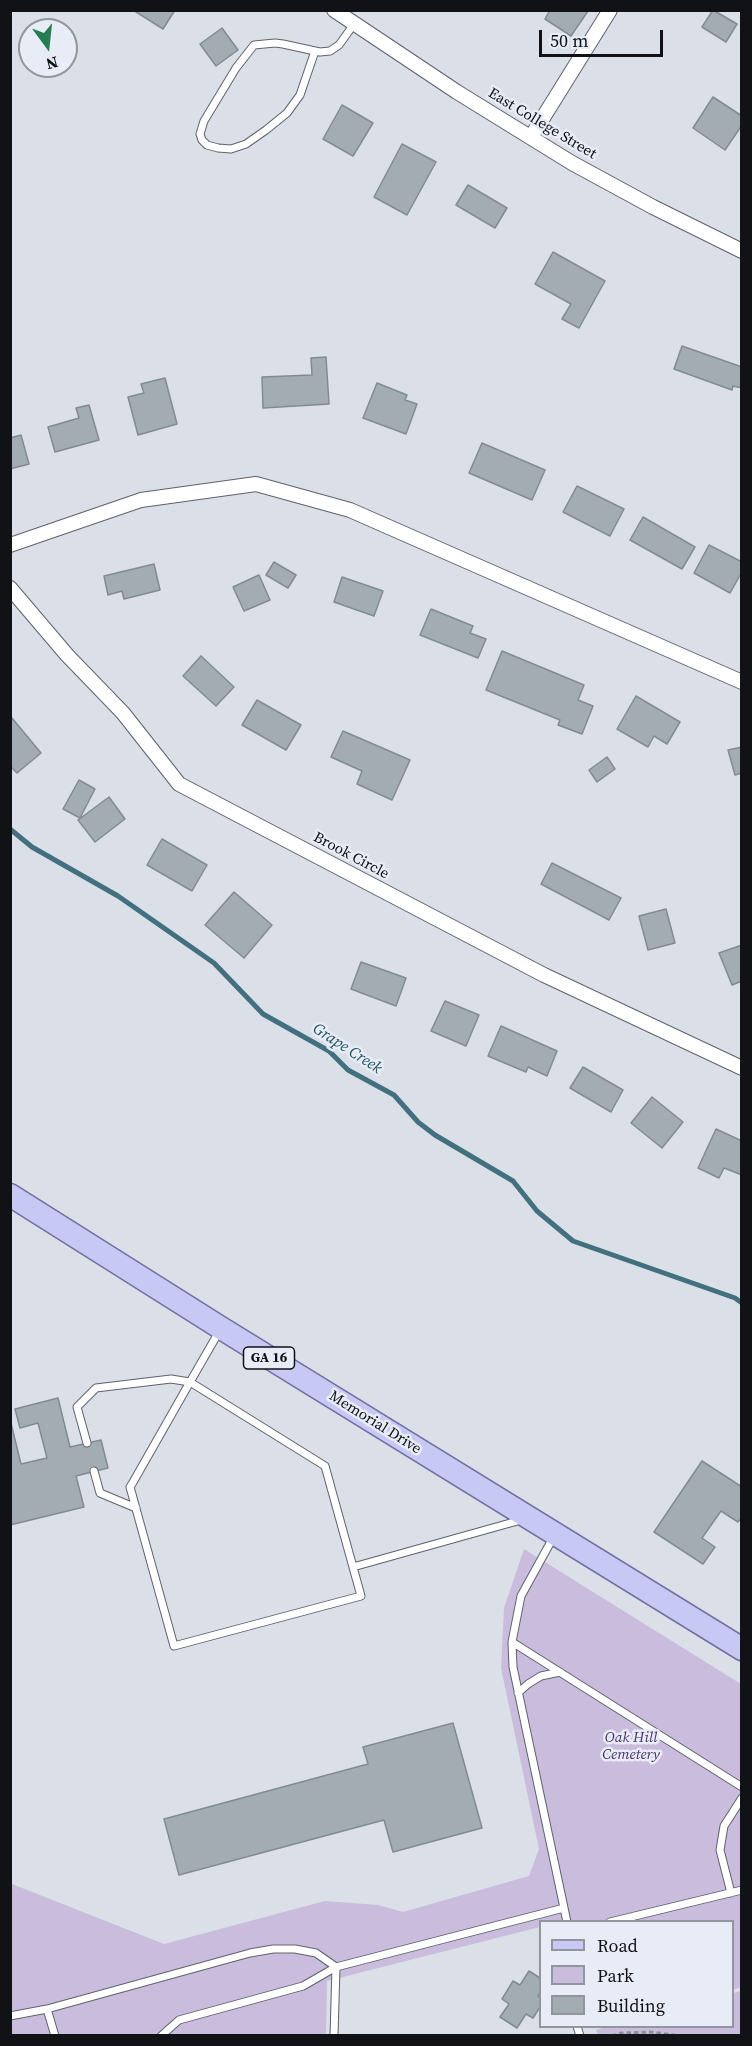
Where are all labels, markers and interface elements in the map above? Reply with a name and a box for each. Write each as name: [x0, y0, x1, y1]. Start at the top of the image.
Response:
north arrow: [18, 18, 78, 78]
scale bar: [542, 18, 666, 56]
text: 50 m: [550, 28, 588, 53]
text: N: [44, 51, 61, 76]
street label: East College Street: [485, 85, 599, 163]
street label: Brook Circle: [310, 829, 392, 883]
water label: Grape Creek: [309, 1019, 385, 1079]
road number: GA 16: [244, 1347, 294, 1369]
street label: Memorial Drive: [326, 1387, 424, 1459]
park label: Oak Hill Cemetery: [602, 1729, 660, 1764]
legend: [539, 1920, 734, 2028]
text: Road: [597, 1933, 638, 1958]
text: Park: [597, 1963, 634, 1988]
text: Building: [597, 1993, 665, 2018]

